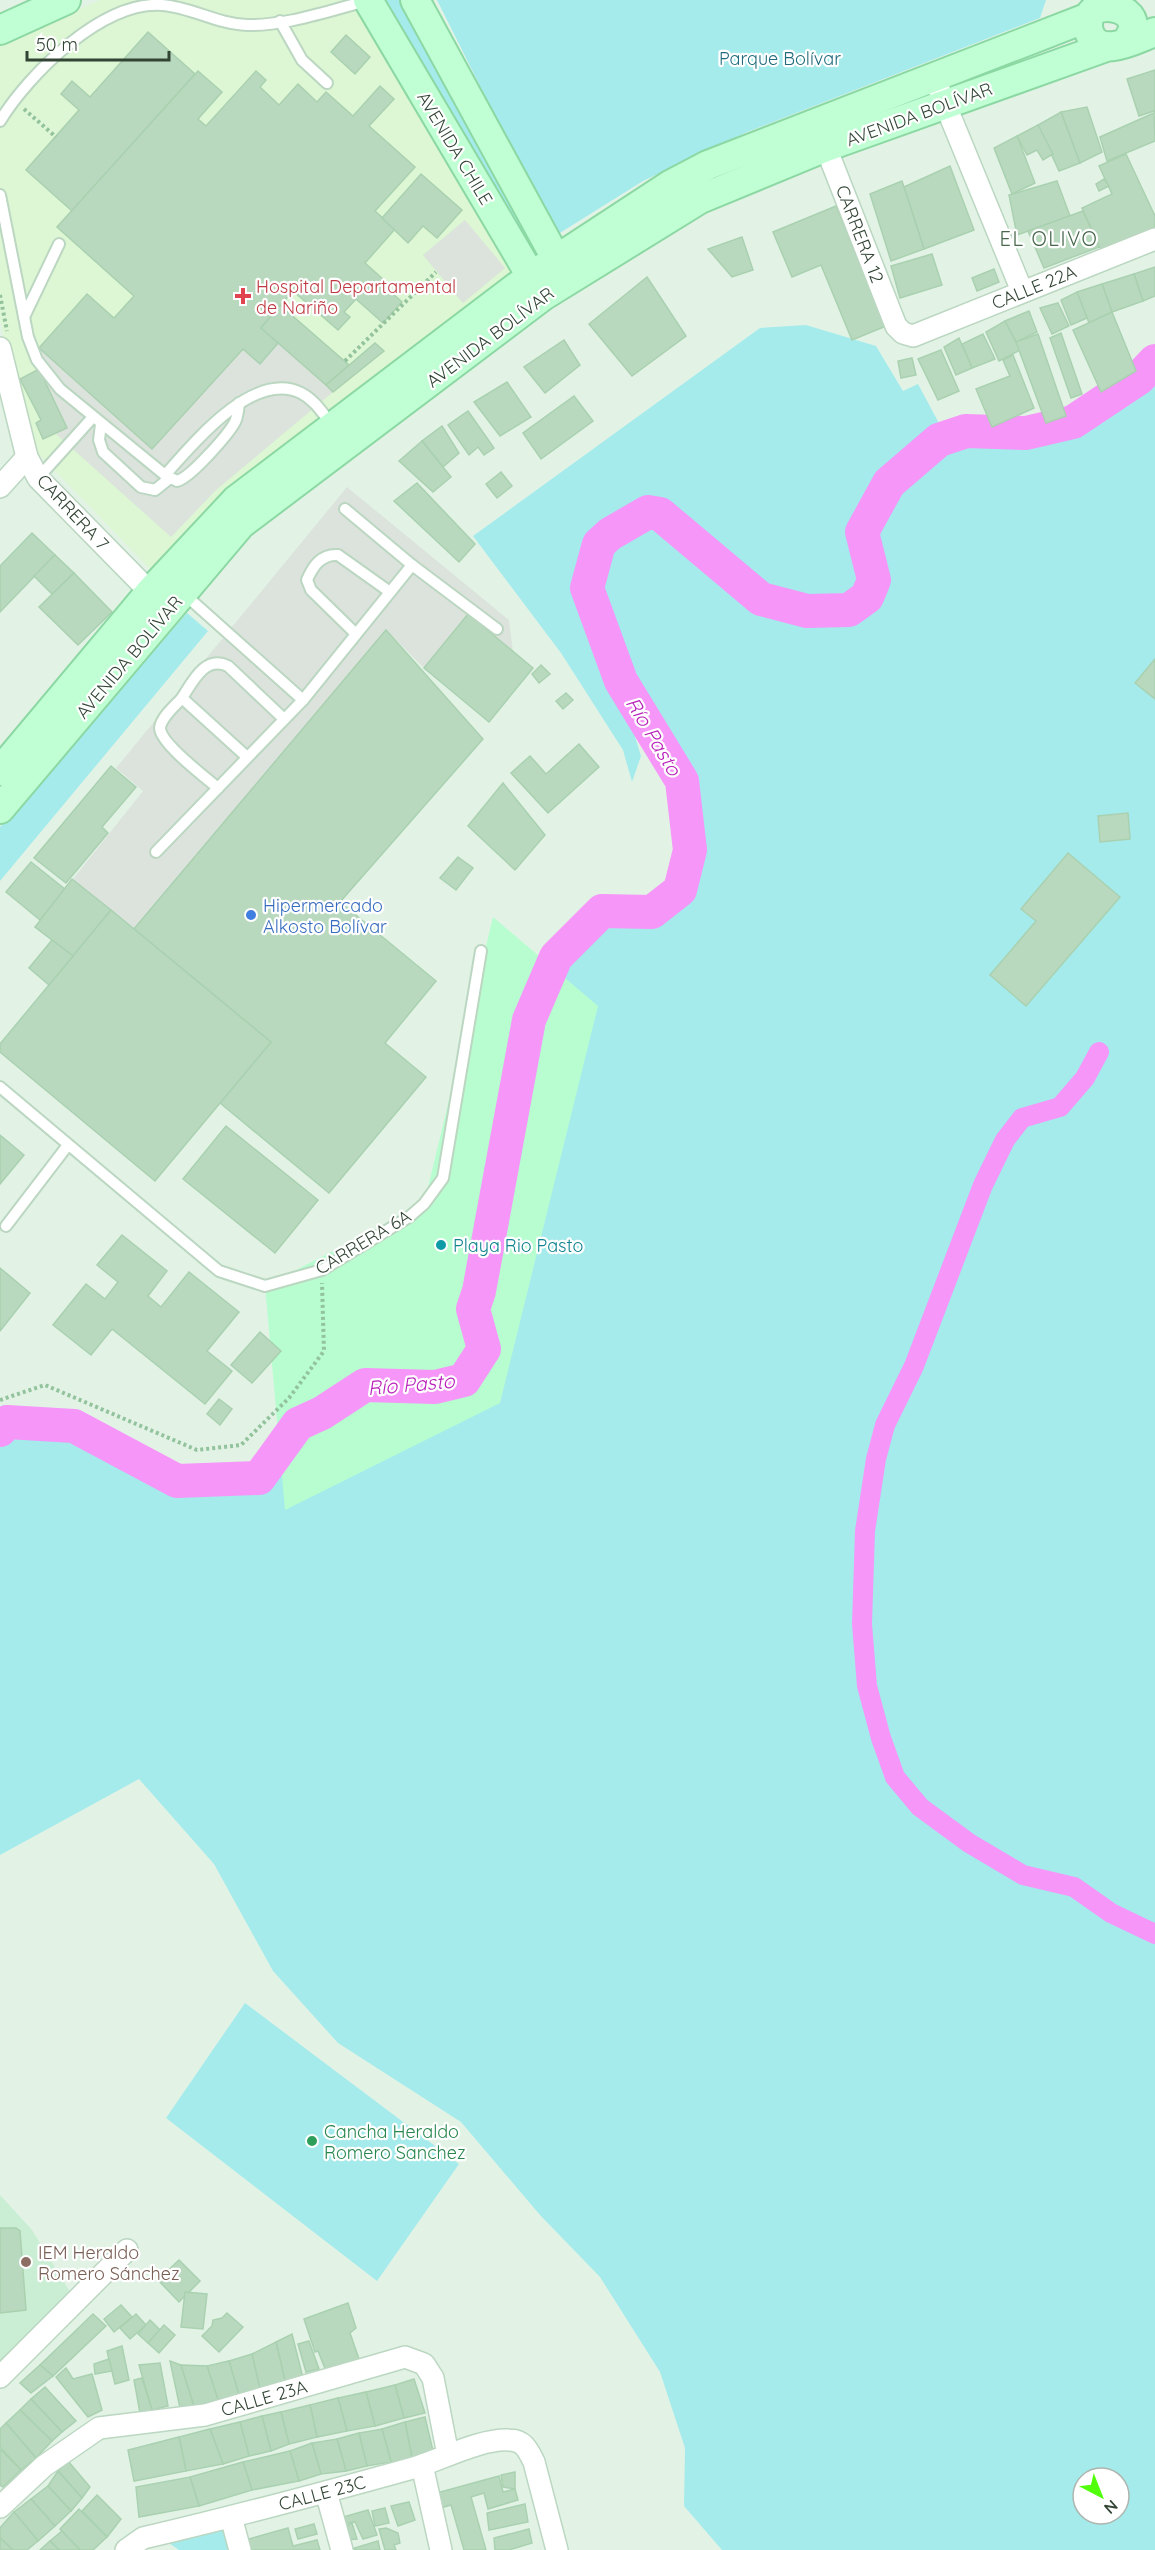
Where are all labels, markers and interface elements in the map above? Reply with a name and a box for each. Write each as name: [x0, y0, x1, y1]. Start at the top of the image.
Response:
scale bar: [27, 24, 170, 62]
text: 50 m: [36, 33, 78, 56]
park label: Parque Bolívar: [719, 47, 841, 70]
street label: AVENIDA BOLÍVAR: [843, 77, 995, 151]
street label: AVENIDA CHILE: [412, 87, 498, 209]
street label: CARRERA 12: [831, 182, 889, 286]
district label: EL OLIVO: [1000, 226, 1098, 251]
street label: CALLE 22A: [988, 259, 1080, 314]
place label: Hospital Departamental de Nariño: [256, 275, 456, 319]
street label: AVENIDA BOLÍVAR: [422, 282, 558, 392]
marker: Hospital Departamental de Nariño: [234, 287, 252, 305]
street label: CARRERA 7: [32, 469, 114, 555]
street label: AVENIDA BOLÍVAR: [71, 591, 187, 723]
water label: Río Pasto: [621, 692, 688, 781]
place label: Hipermercado Alkosto Bolívar: [263, 894, 387, 938]
marker: Hipermercado Alkosto Bolívar: [244, 908, 258, 922]
street label: CARRERA 6A: [311, 1204, 415, 1280]
place label: Playa Rio Pasto: [453, 1234, 583, 1257]
marker: Playa Rio Pasto: [434, 1238, 448, 1252]
water label: Río Pasto: [366, 1368, 456, 1400]
place label: Cancha Heraldo Romero Sanchez: [324, 2120, 466, 2164]
marker: Cancha Heraldo Romero Sanchez: [305, 2134, 319, 2148]
place label: IEM Heraldo Romero Sánchez: [38, 2241, 180, 2285]
marker: IEM Heraldo Romero Sánchez: [19, 2255, 33, 2269]
street label: CALLE 23A: [218, 2375, 310, 2421]
north arrow: [1071, 2466, 1131, 2526]
street label: CALLE 23C: [276, 2470, 368, 2516]
text: N: [1100, 2496, 1122, 2519]

